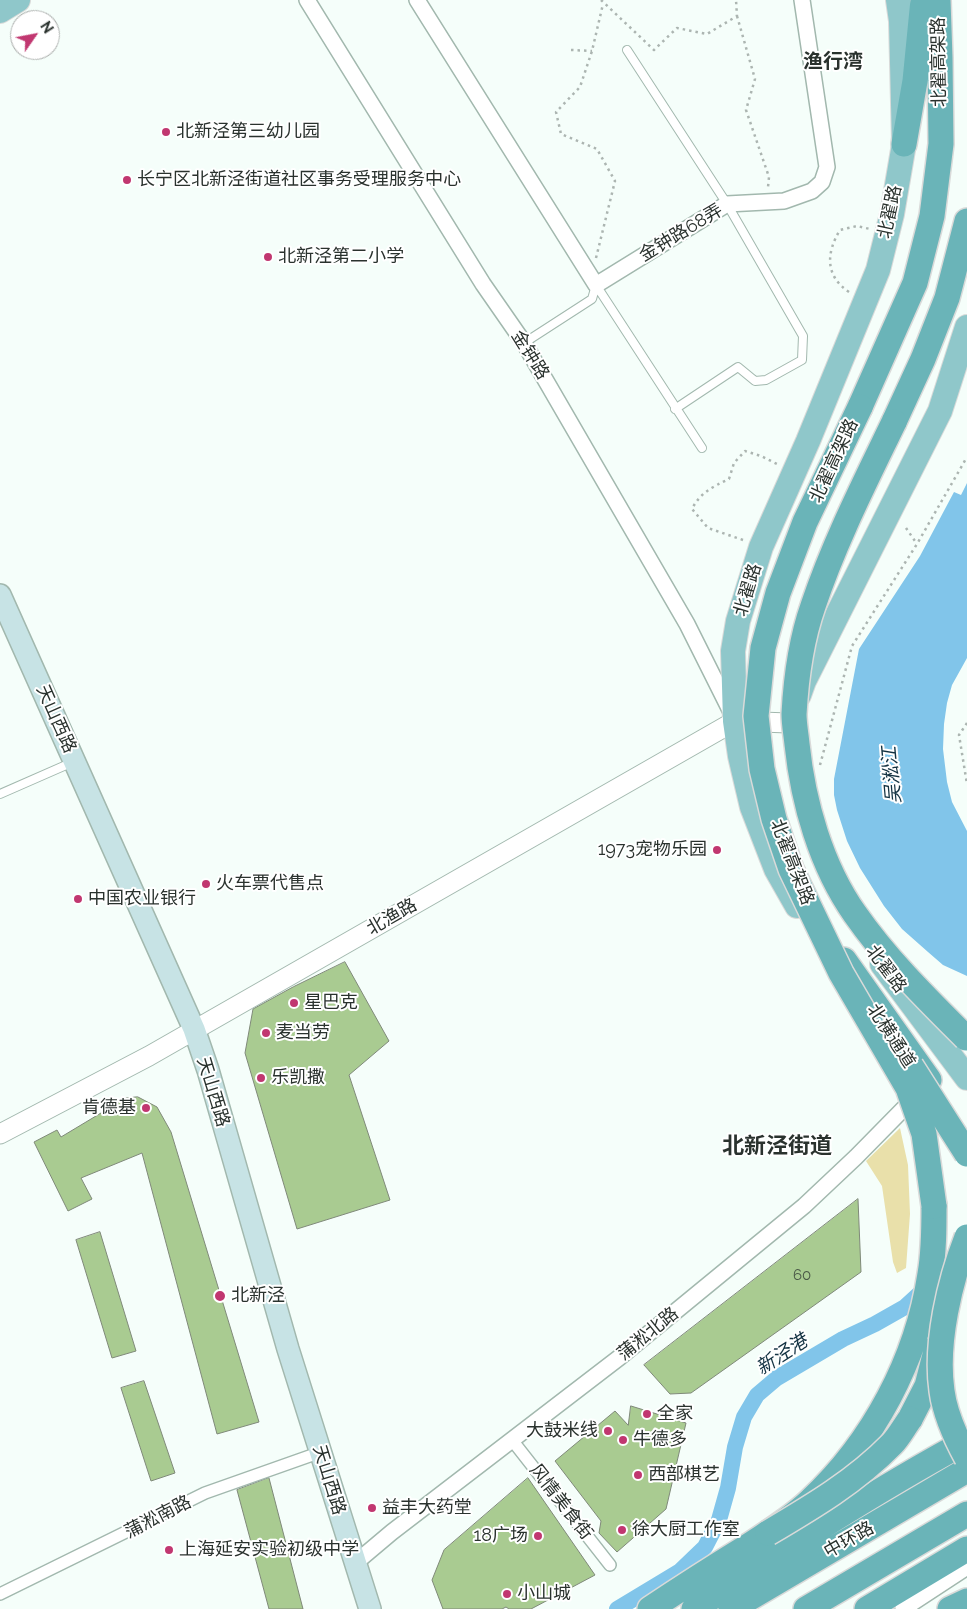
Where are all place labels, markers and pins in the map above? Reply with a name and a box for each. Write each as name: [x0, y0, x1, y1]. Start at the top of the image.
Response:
place label: 北新泾第三幼儿园: [176, 121, 320, 143]
marker: 北新泾第三幼儿园: [160, 126, 172, 138]
place label: 长宁区北新泾街道社区事务受理服务中心: [137, 169, 461, 191]
marker: 长宁区北新泾街道社区事务受理服务中心: [121, 174, 133, 186]
place label: 北新泾第二小学: [278, 246, 404, 268]
marker: 北新泾第二小学: [262, 251, 274, 263]
place label: 1973宠物乐园: [598, 839, 707, 861]
marker: 1973宠物乐园: [711, 844, 723, 856]
place label: 火车票代售点: [216, 873, 324, 895]
marker: 火车票代售点: [200, 878, 212, 890]
place label: 中国农业银行: [88, 888, 196, 910]
marker: 中国农业银行: [72, 893, 84, 905]
place label: 星巴克: [304, 992, 358, 1014]
marker: 星巴克: [288, 997, 300, 1009]
place label: 麦当劳: [276, 1022, 330, 1044]
marker: 麦当劳: [260, 1027, 272, 1039]
place label: 乐凯撒: [271, 1067, 325, 1089]
marker: 乐凯撒: [255, 1072, 267, 1084]
place label: 肯德基: [82, 1097, 136, 1119]
marker: 肯德基: [140, 1102, 152, 1114]
place label: 北新泾: [231, 1285, 285, 1307]
marker: 北新泾: [213, 1289, 227, 1303]
place label: 全家: [657, 1403, 693, 1425]
marker: 全家: [641, 1408, 653, 1420]
place label: 大鼓米线: [526, 1420, 598, 1442]
marker: 大鼓米线: [602, 1425, 614, 1437]
place label: 牛德多: [633, 1429, 687, 1451]
marker: 牛德多: [617, 1434, 629, 1446]
place label: 西部棋艺: [648, 1464, 720, 1486]
marker: 西部棋艺: [632, 1469, 644, 1481]
place label: 益丰大药堂: [382, 1497, 472, 1519]
marker: 益丰大药堂: [366, 1502, 378, 1514]
place label: 徐大厨工作室: [632, 1519, 740, 1541]
marker: 徐大厨工作室: [616, 1524, 628, 1536]
place label: 18广场: [474, 1525, 528, 1547]
marker: 18广场: [532, 1530, 544, 1542]
place label: 上海延安实验初级中学: [179, 1539, 359, 1561]
marker: 上海延安实验初级中学: [163, 1544, 175, 1556]
place label: 小山城: [517, 1583, 571, 1605]
marker: 小山城: [501, 1588, 513, 1600]

